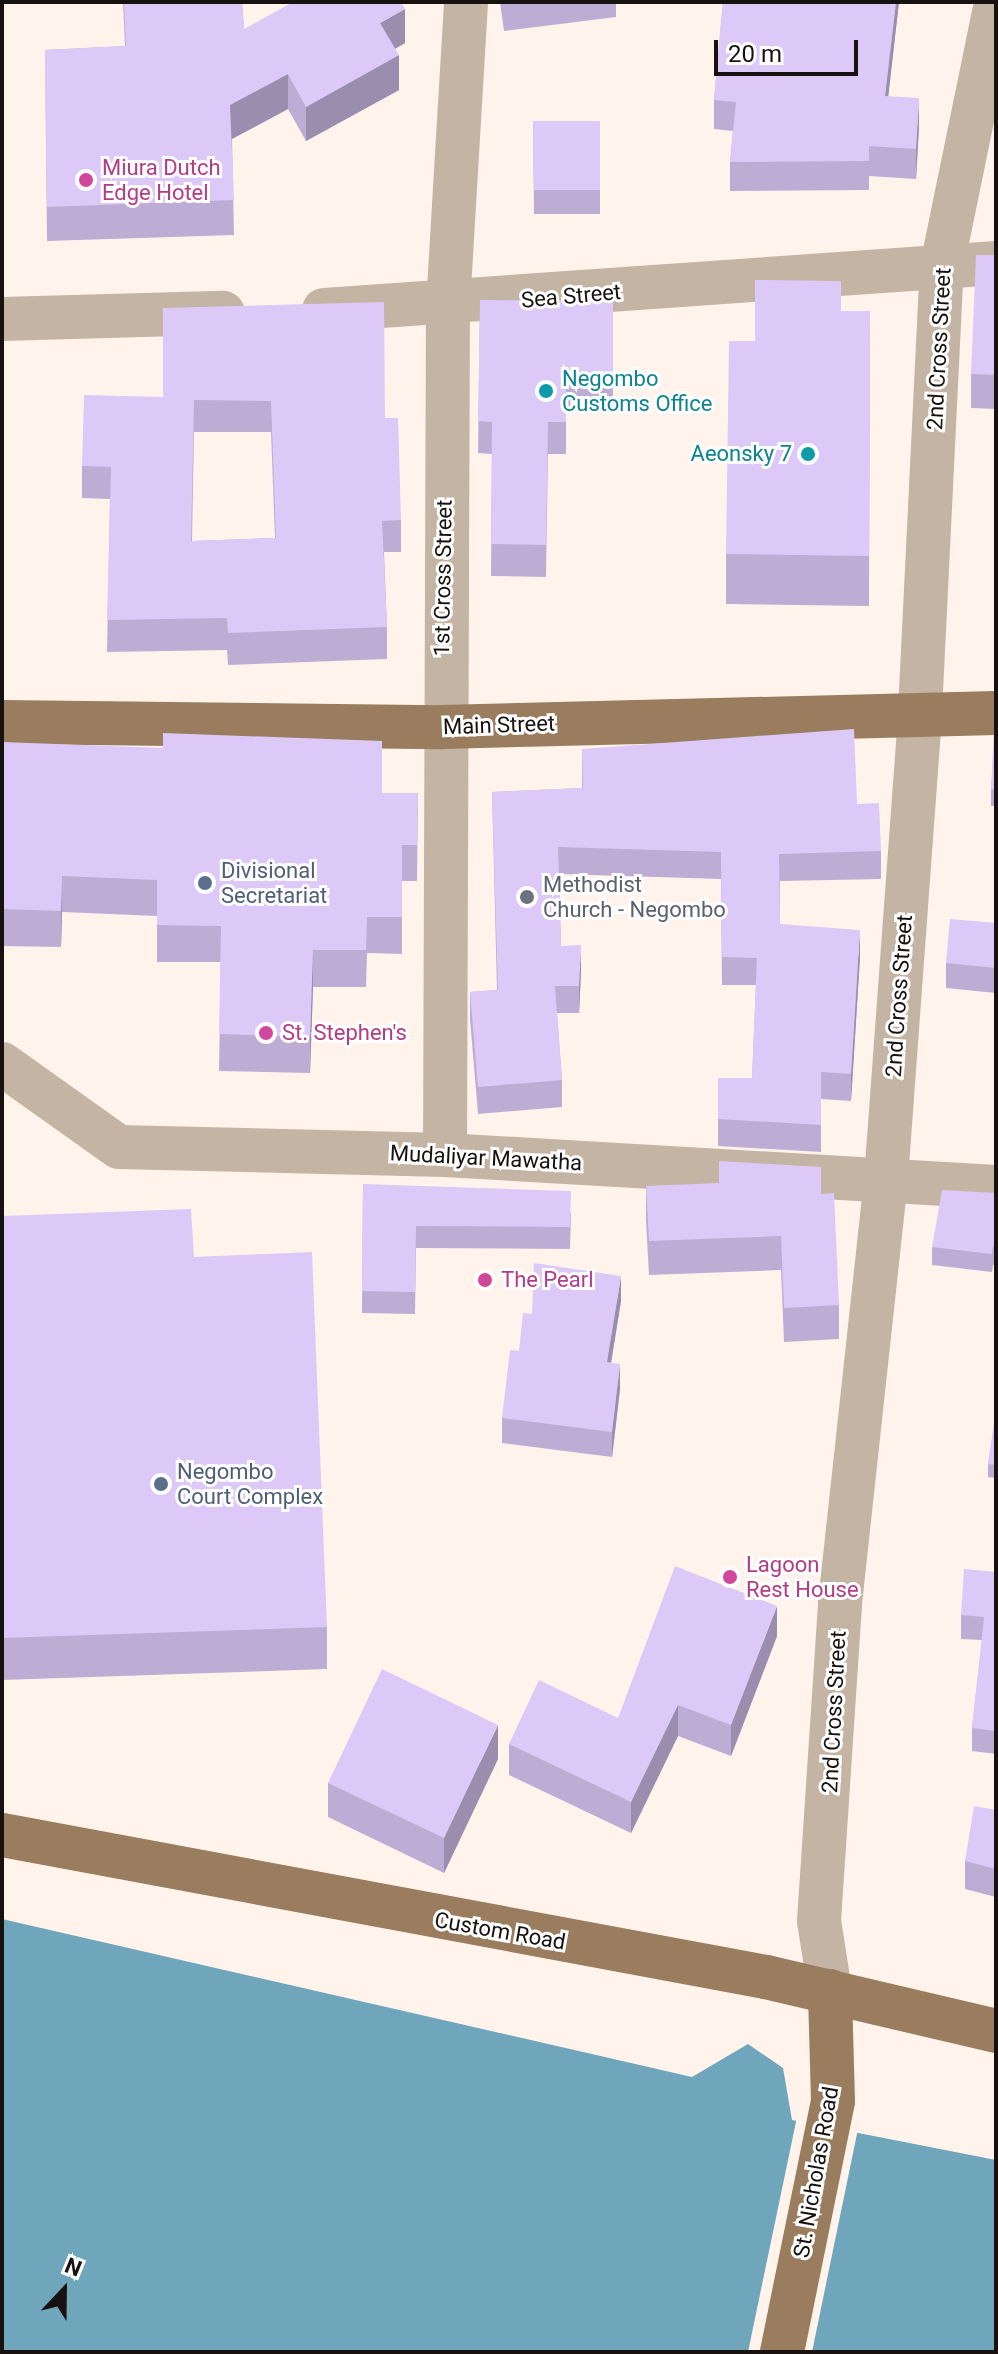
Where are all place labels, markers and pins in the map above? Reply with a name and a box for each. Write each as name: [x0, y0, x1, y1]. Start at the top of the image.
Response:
place label: Miura Dutch Edge Hotel: [102, 154, 221, 206]
marker: Miura Dutch Edge Hotel: [77, 171, 95, 189]
place label: Negombo Customs Office: [562, 365, 713, 416]
marker: Negombo Customs Office: [537, 382, 555, 400]
place label: Aeonsky 7: [691, 441, 792, 467]
marker: Aeonsky 7: [799, 445, 817, 463]
place label: Divisional Secretariat: [221, 857, 327, 908]
place label: Methodist Church - Negombo: [543, 871, 726, 922]
marker: Divisional Secretariat: [196, 874, 214, 892]
marker: Methodist Church - Negombo: [518, 888, 536, 906]
place label: St. Stephen's: [282, 1020, 407, 1046]
marker: St. Stephen's: [257, 1024, 275, 1042]
place label: The Pearl: [501, 1267, 594, 1293]
marker: The Pearl: [476, 1271, 494, 1289]
place label: Negombo Court Complex: [177, 1458, 323, 1510]
marker: Negombo Court Complex: [152, 1475, 170, 1493]
place label: Lagoon Rest House: [746, 1551, 859, 1602]
marker: Lagoon Rest House: [721, 1568, 739, 1586]

